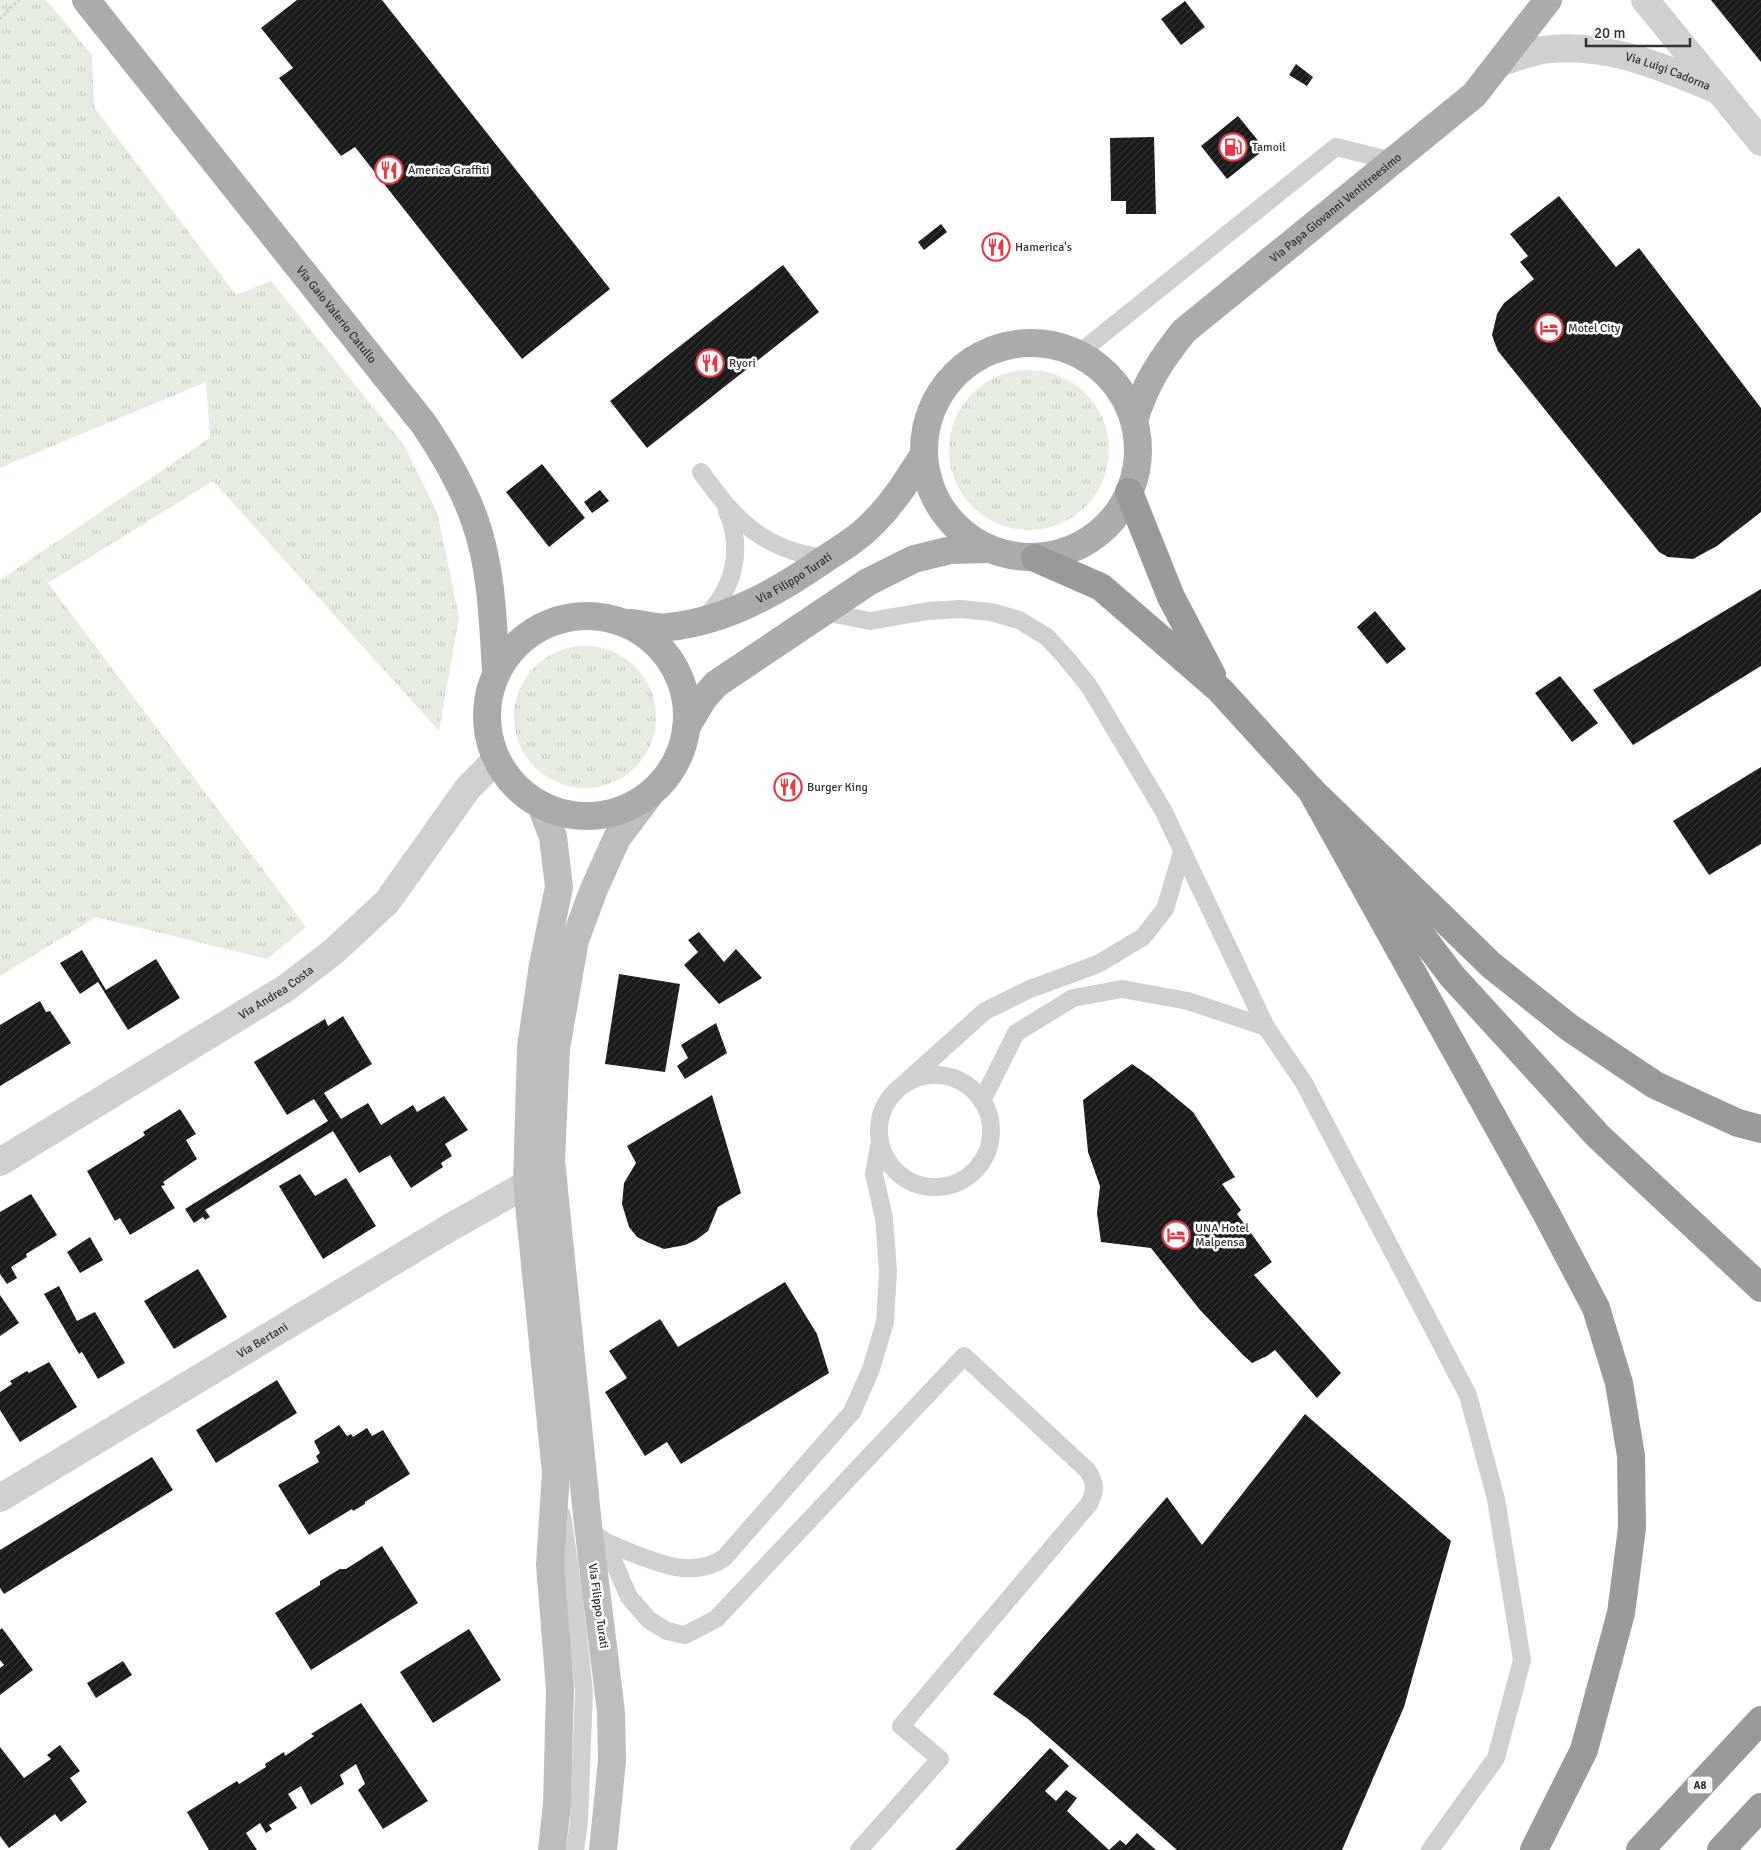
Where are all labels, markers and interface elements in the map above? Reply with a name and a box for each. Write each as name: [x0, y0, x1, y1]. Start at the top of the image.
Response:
scale bar: [1586, 15, 1690, 47]
text: 20 m: [1594, 24, 1625, 42]
street label: Via Luigi Cadorna: [1624, 49, 1713, 94]
fuel station icon: Tamoil: [1218, 132, 1248, 162]
place label: Tamoil: [1252, 140, 1286, 155]
street label: Via Papa Giovanni Ventitreesimo: [1267, 150, 1404, 266]
restaurant icon: America Graffiti: [374, 155, 404, 185]
place label: America Graffiti: [408, 163, 489, 178]
restaurant icon: Hamerica's: [981, 232, 1011, 262]
place label: Hamerica's: [1015, 240, 1072, 255]
street label: Via Gaio Valerio Catullo: [293, 263, 380, 366]
hotel icon: Motel City: [1534, 313, 1564, 343]
place label: Motel City: [1568, 321, 1621, 336]
restaurant icon: Ryori: [695, 348, 725, 378]
place label: Ryori: [729, 356, 756, 371]
street label: Via Filippo Turati: [754, 549, 835, 607]
restaurant icon: Burger King: [773, 772, 803, 802]
place label: Burger King: [807, 780, 868, 795]
street label: Via Andrea Costa: [236, 962, 317, 1023]
hotel icon: UNA Hotel Malpensa: [1161, 1220, 1191, 1250]
place label: UNA Hotel Malpensa: [1195, 1221, 1249, 1250]
street label: Via Bertani: [234, 1319, 291, 1361]
street label: Via Filippo Turati: [585, 1562, 611, 1650]
road number: A8: [1688, 1776, 1712, 1794]

